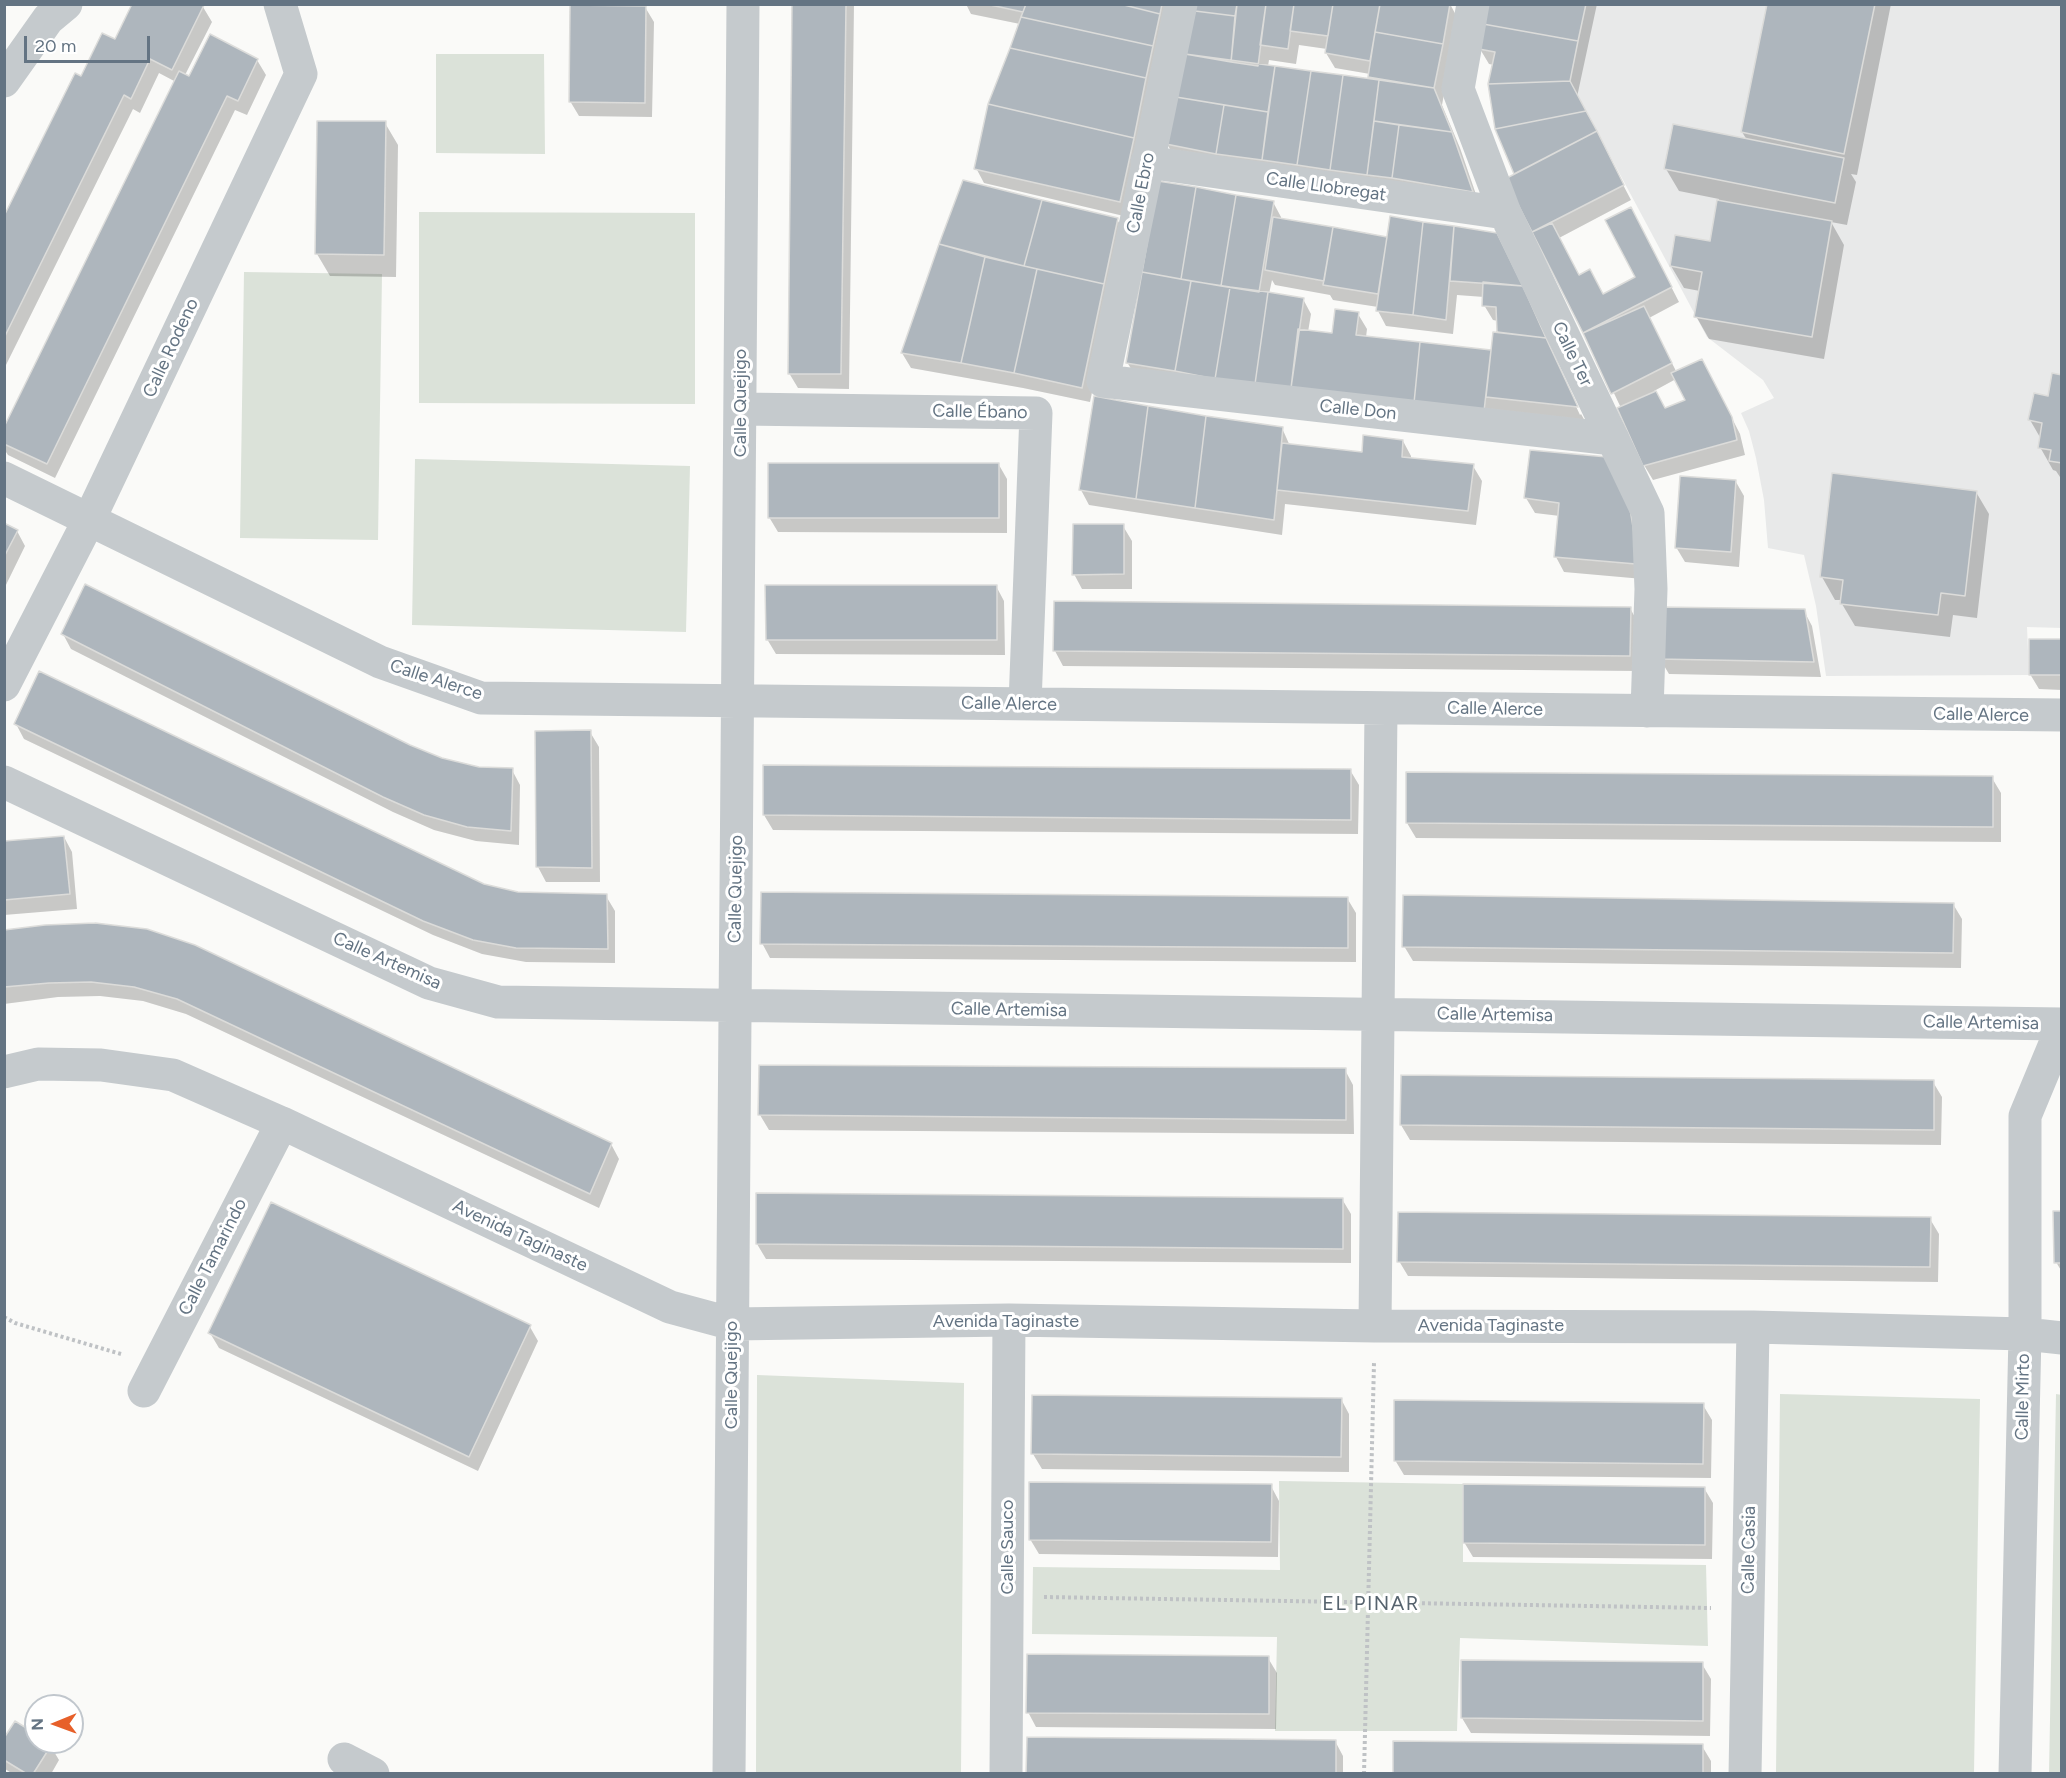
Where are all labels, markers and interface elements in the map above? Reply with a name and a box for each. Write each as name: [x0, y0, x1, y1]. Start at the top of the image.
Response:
scale bar: [27, 24, 153, 62]
text: 20 m: [35, 35, 76, 57]
street label: Calle Ebro: [1123, 151, 1159, 235]
street label: Calle Llobregat: [1265, 168, 1387, 206]
street label: Calle Rodeno: [139, 295, 203, 401]
street label: Calle Ter: [1547, 318, 1597, 390]
street label: Calle Quejigo: [730, 349, 752, 457]
street label: Calle Don: [1318, 395, 1398, 425]
street label: Calle Ébano: [932, 400, 1028, 424]
street label: Calle Alerce: [387, 655, 485, 705]
street label: Calle Alerce: [961, 692, 1057, 716]
street label: Calle Alerce: [1447, 697, 1543, 721]
street label: Calle Alerce: [1933, 703, 2029, 727]
street label: Calle Quejigo: [724, 835, 748, 943]
street label: Calle Artemisa: [329, 927, 445, 995]
street label: Calle Artemisa: [951, 998, 1067, 1022]
street label: Calle Artemisa: [1437, 1003, 1553, 1027]
street label: Calle Artemisa: [1923, 1011, 2039, 1035]
street label: Calle Tamarindo: [174, 1195, 252, 1319]
street label: Avenida Taginaste: [449, 1195, 591, 1277]
street label: Avenida Taginaste: [933, 1311, 1079, 1333]
street label: Avenida Taginaste: [1418, 1315, 1564, 1337]
street label: Calle Quejigo: [721, 1321, 743, 1429]
street label: Calle Mirto: [2011, 1353, 2035, 1441]
street label: Calle Sauco: [997, 1500, 1019, 1594]
street label: Calle Casia: [1737, 1506, 1761, 1594]
district label: EL PINAR: [1322, 1592, 1420, 1616]
north arrow: [24, 1694, 84, 1754]
text: N: [28, 1718, 47, 1731]

